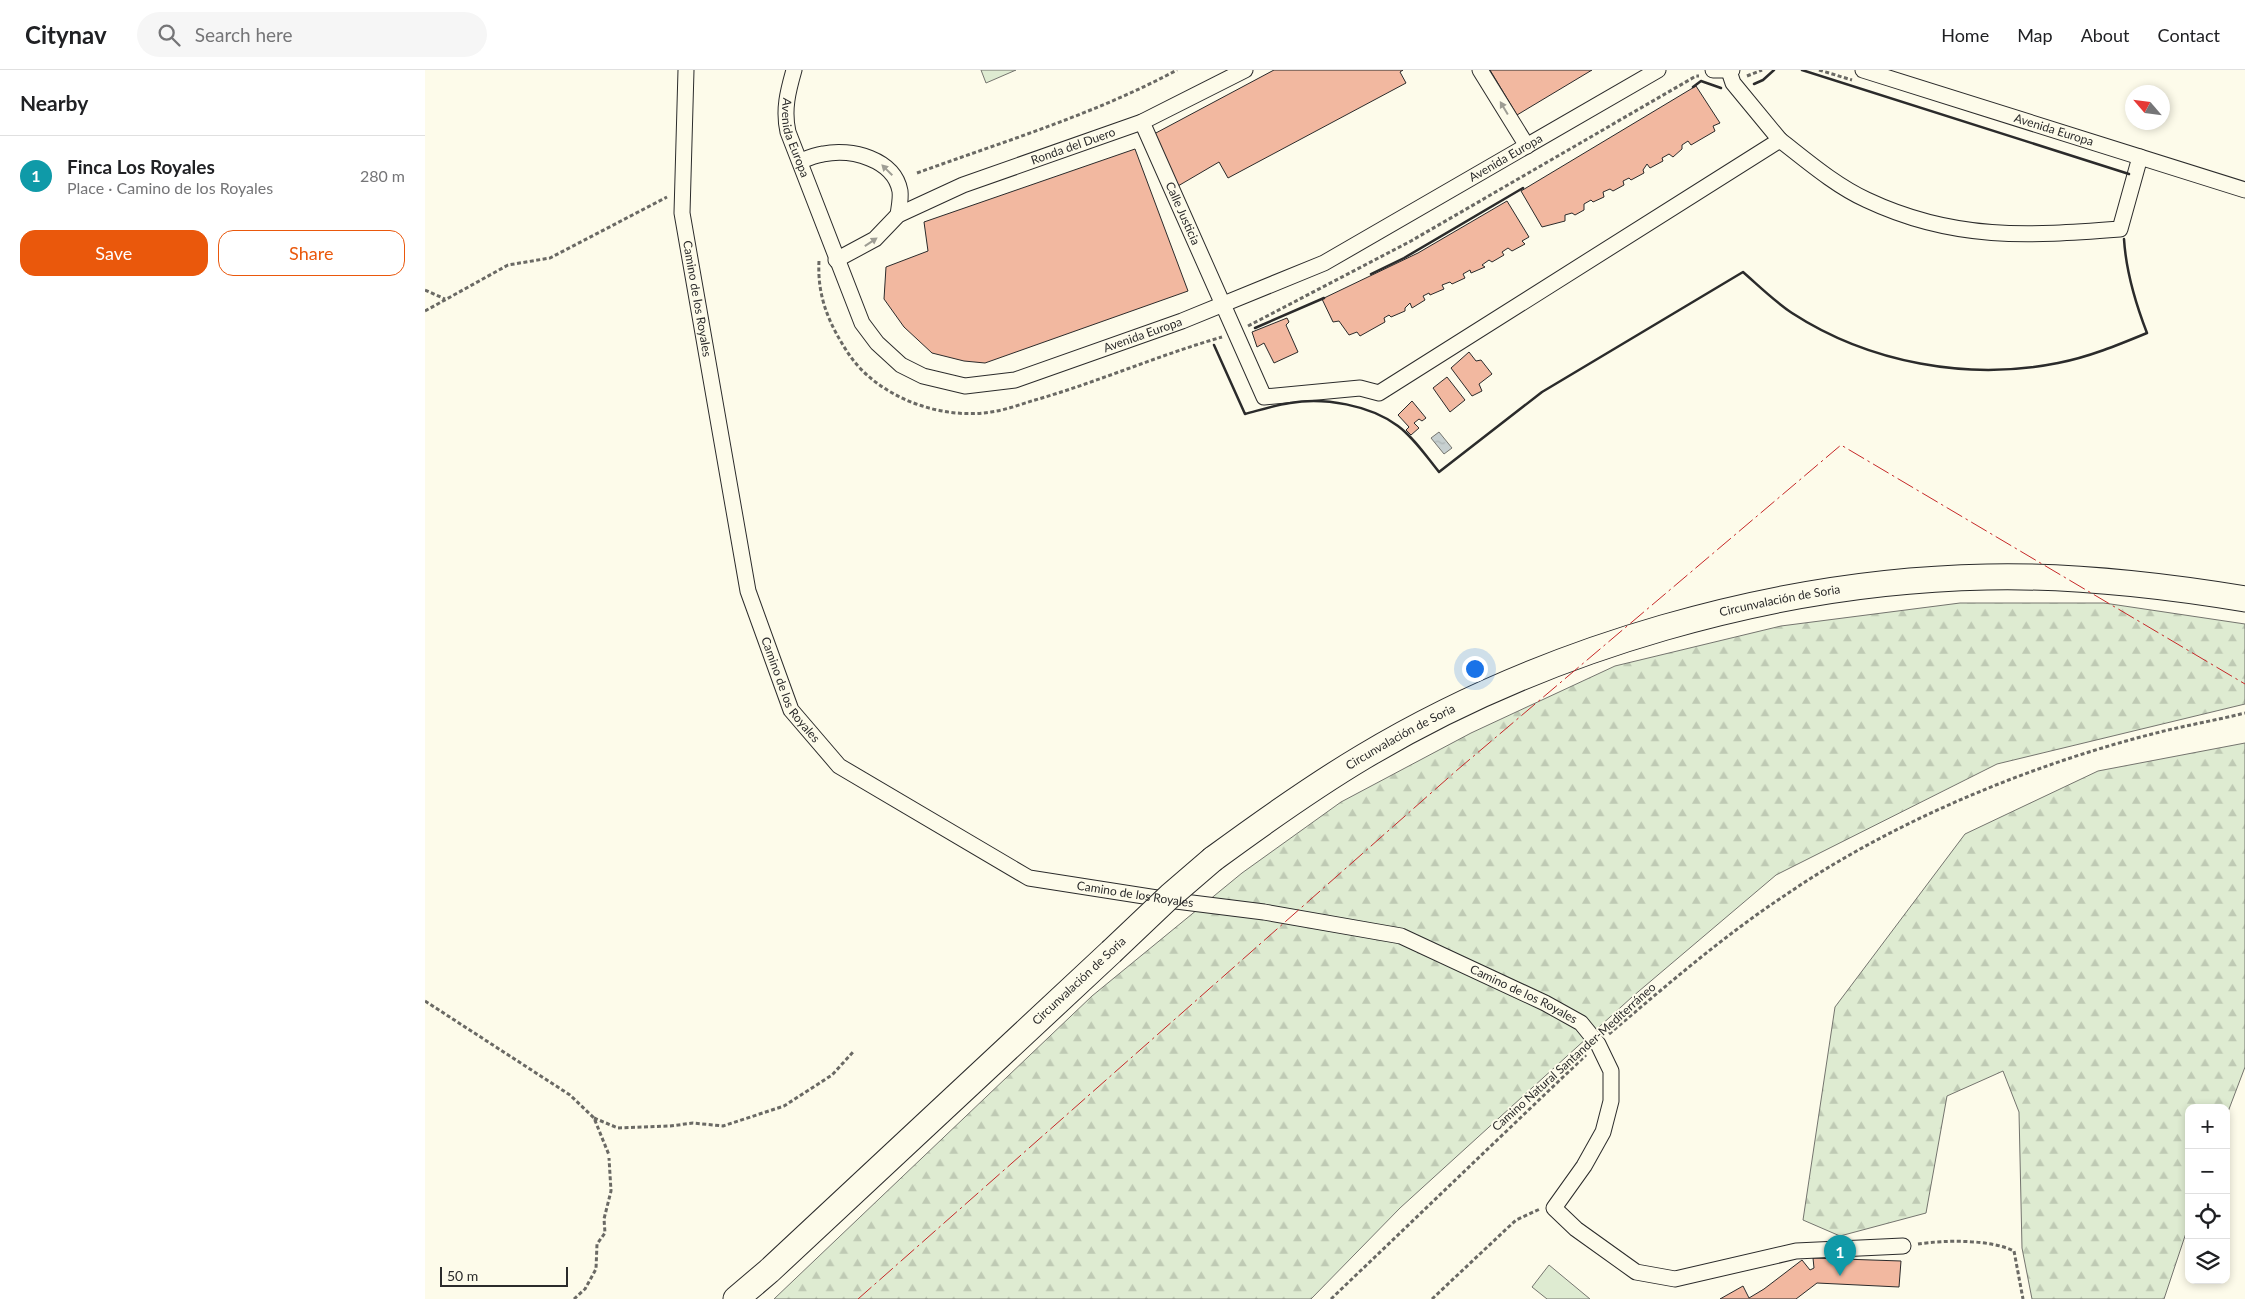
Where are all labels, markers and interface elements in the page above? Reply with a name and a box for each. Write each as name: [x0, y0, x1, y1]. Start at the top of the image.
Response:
search box: [137, 12, 487, 57]
text: Citynav: [25, 20, 107, 49]
icon: search: [155, 21, 183, 49]
text: Search here: [195, 23, 293, 46]
text: Home: [1941, 24, 1989, 46]
text: Map: [2017, 24, 2053, 46]
text: About: [2081, 24, 2130, 46]
text: Contact: [2158, 24, 2220, 46]
north arrow: [2125, 85, 2170, 130]
text: Nearby: [20, 90, 88, 115]
street label: Avenida Europa: [779, 97, 813, 180]
one-way arrow: [1499, 102, 1508, 115]
street label: Avenida Europa: [2012, 110, 2096, 149]
street label: Ronda del Duero: [1029, 124, 1117, 167]
street label: Avenida Europa: [1466, 130, 1545, 185]
text: Finca Los Royales: [67, 155, 215, 178]
one-way arrow: [881, 164, 893, 176]
text: 1: [31, 166, 41, 185]
text: 280 m: [360, 166, 405, 185]
text: Place · Camino de los Royales: [67, 178, 273, 197]
street label: Calle Justicia: [1162, 179, 1204, 247]
button: Save: [20, 230, 208, 276]
button: Share: [218, 230, 405, 276]
one-way arrow: [864, 237, 877, 247]
street label: Camino de los Royales: [680, 239, 715, 358]
street label: Avenida Europa: [1101, 314, 1184, 355]
street label: Circunvalación de Soria: [1718, 581, 1841, 620]
street label: Camino de los Royales: [758, 635, 823, 745]
your location: [1462, 656, 1488, 682]
street label: Circunvalación de Soria: [1343, 700, 1458, 773]
street label: Camino de los Royales: [1076, 878, 1194, 910]
street label: Circunvalación de Soria: [1029, 933, 1129, 1028]
street label: Camino de los Royales: [1468, 961, 1580, 1027]
street label: Camino Natural Santander-Mediterráneo: [1489, 979, 1659, 1134]
map controls: [2185, 1104, 2230, 1284]
button: +: [2185, 1104, 2230, 1149]
button: −: [2185, 1149, 2230, 1194]
button: locate: [2185, 1194, 2230, 1239]
pin: 1: [1824, 1235, 1856, 1276]
button: layers: [2185, 1239, 2230, 1284]
scale bar: [440, 1264, 567, 1287]
text: 50 m: [447, 1267, 478, 1284]

